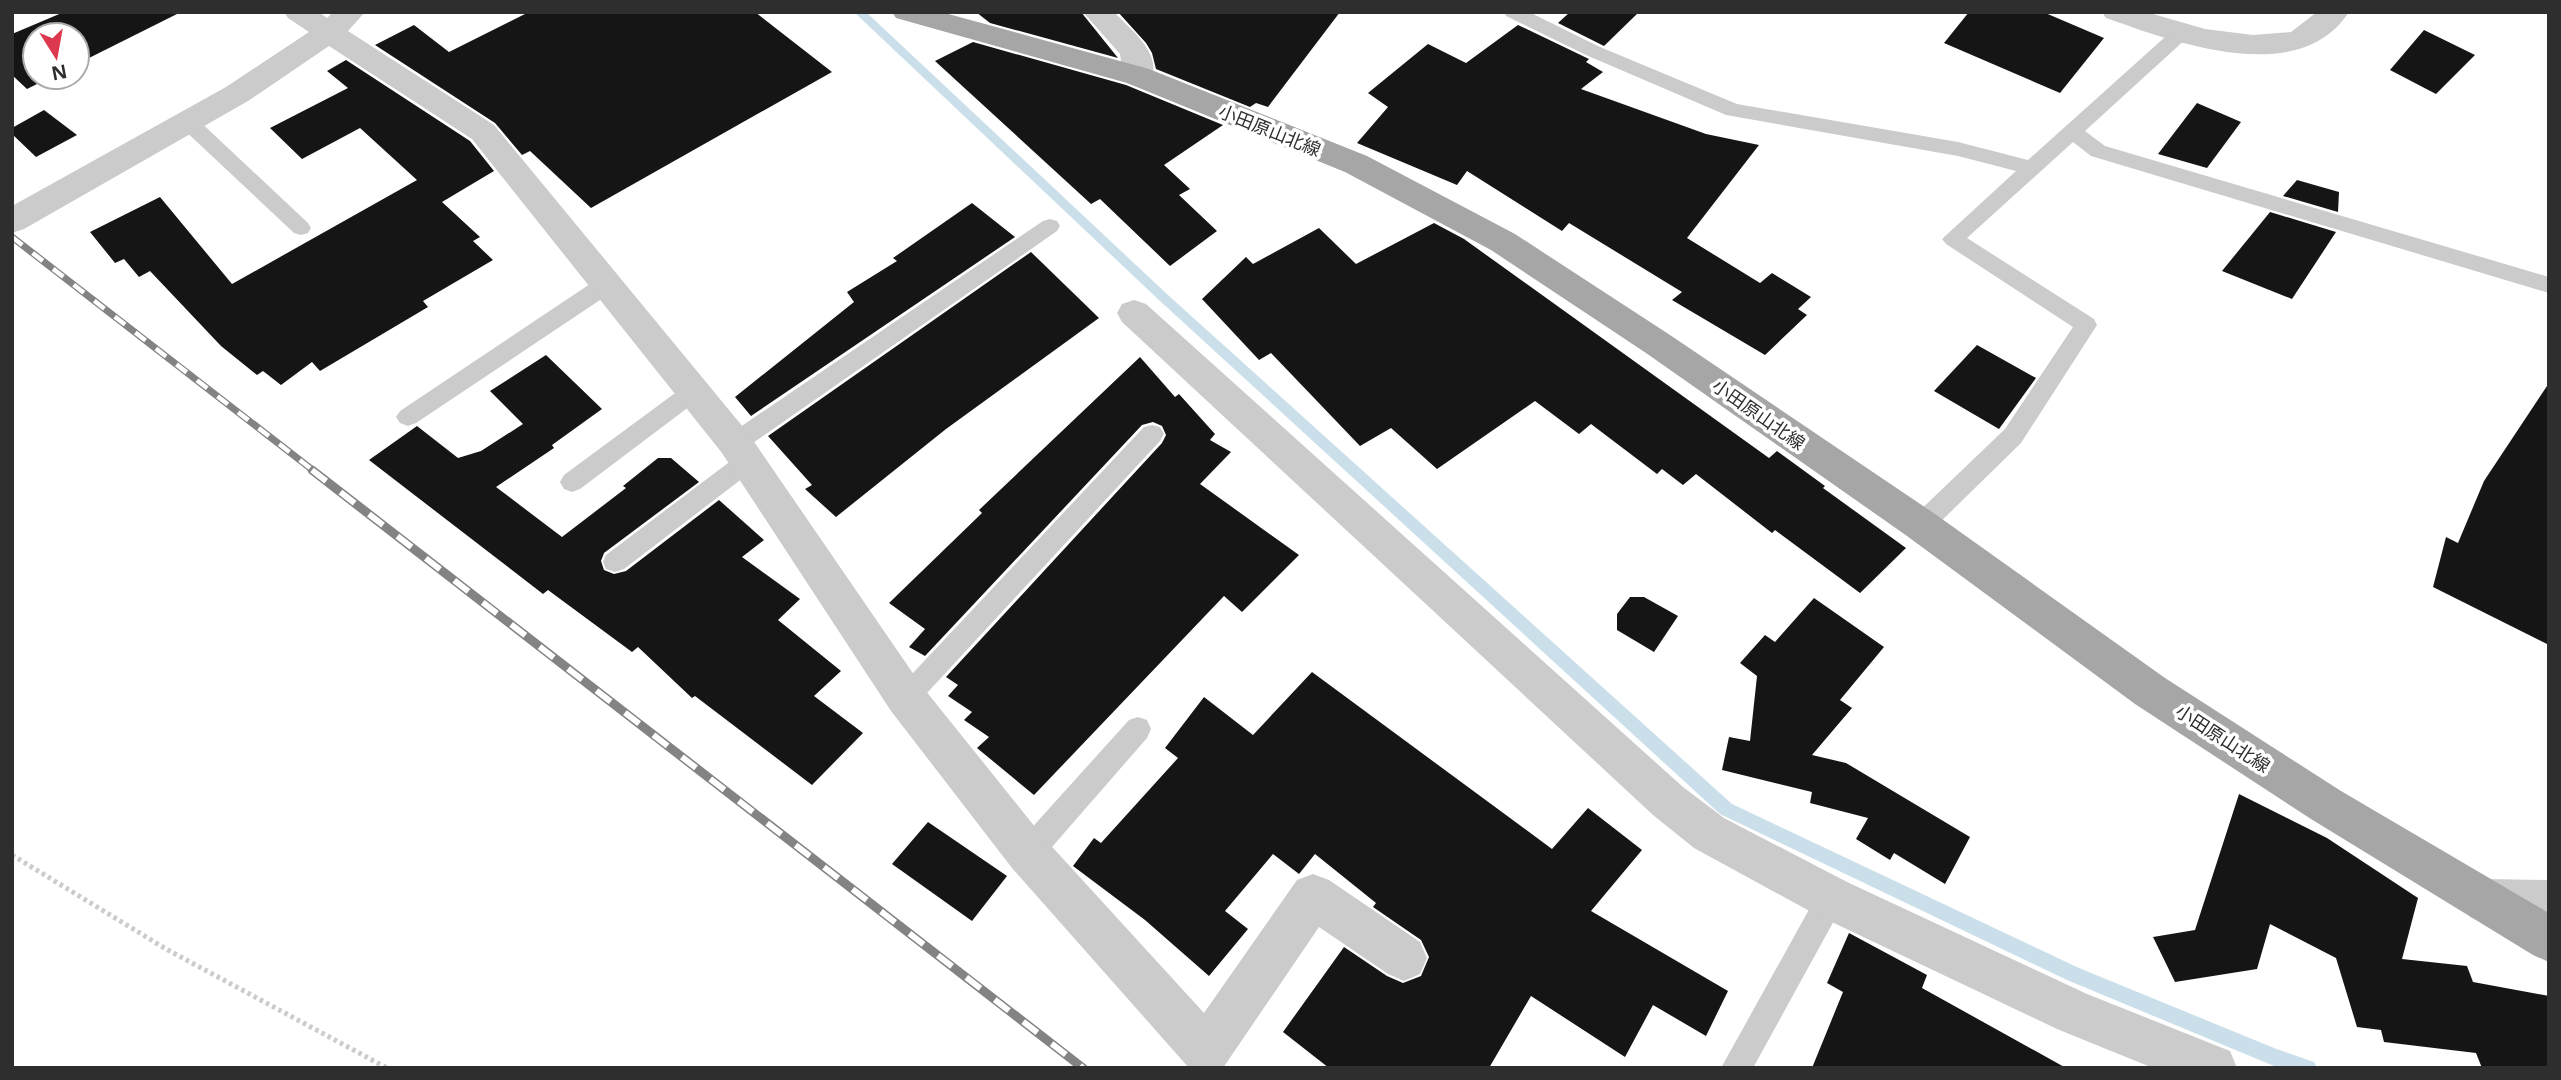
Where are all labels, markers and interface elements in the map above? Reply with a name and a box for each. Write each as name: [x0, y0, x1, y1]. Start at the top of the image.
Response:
north arrow: [21, 21, 91, 91]
text: N: [49, 58, 69, 87]
street label: 小田原山北線: [1215, 99, 1325, 161]
street label: 小田原山北線: [1708, 373, 1810, 455]
street label: 小田原山北線: [2171, 699, 2275, 777]

